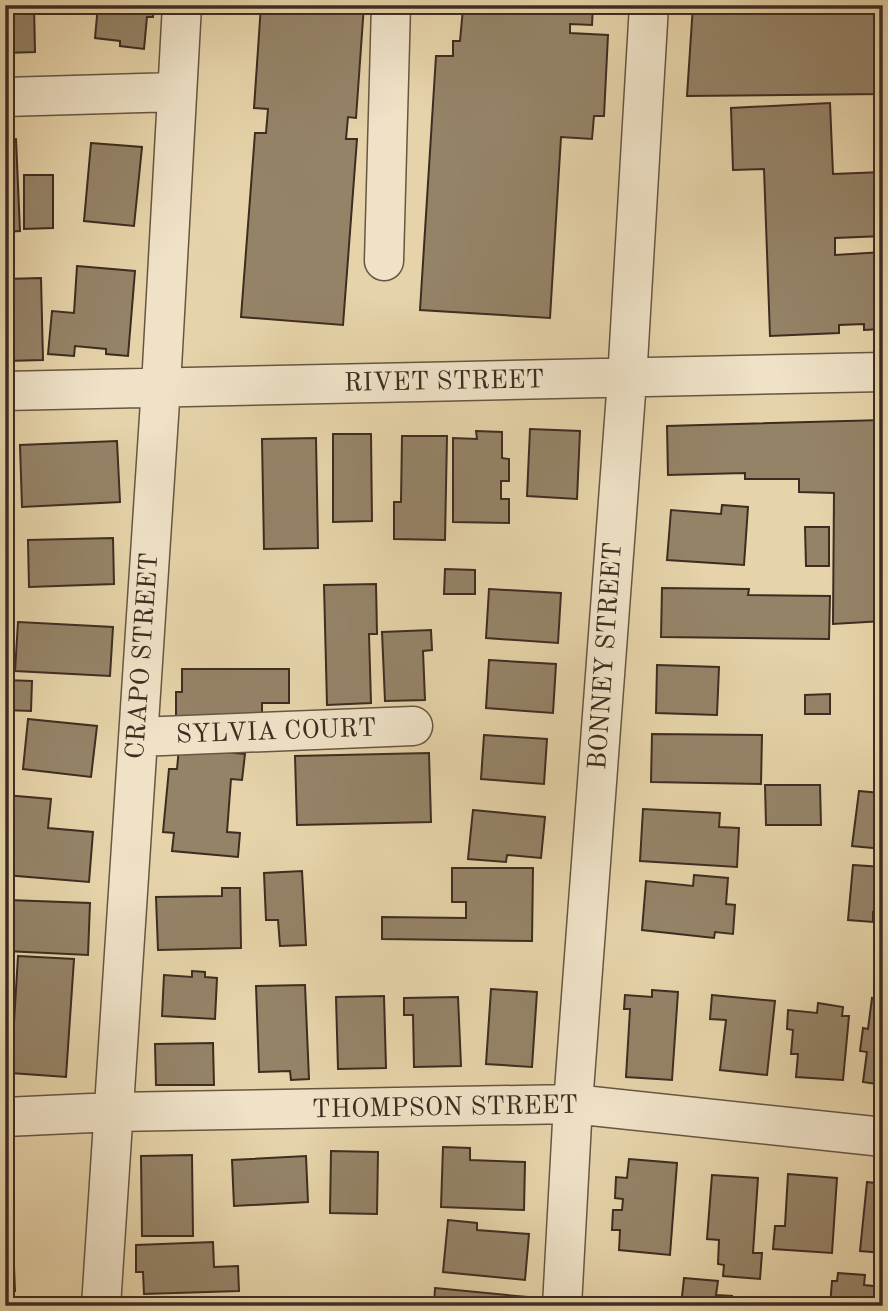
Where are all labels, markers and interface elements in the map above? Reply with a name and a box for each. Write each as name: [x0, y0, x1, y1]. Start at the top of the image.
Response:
street label: RIVET STREET: [344, 367, 544, 397]
street label: BONNEY STREET: [585, 541, 627, 771]
street label: CRAPO STREET: [123, 552, 163, 760]
street label: SYLVIA COURT: [175, 716, 377, 748]
street label: THOMPSON STREET: [312, 1093, 578, 1123]

